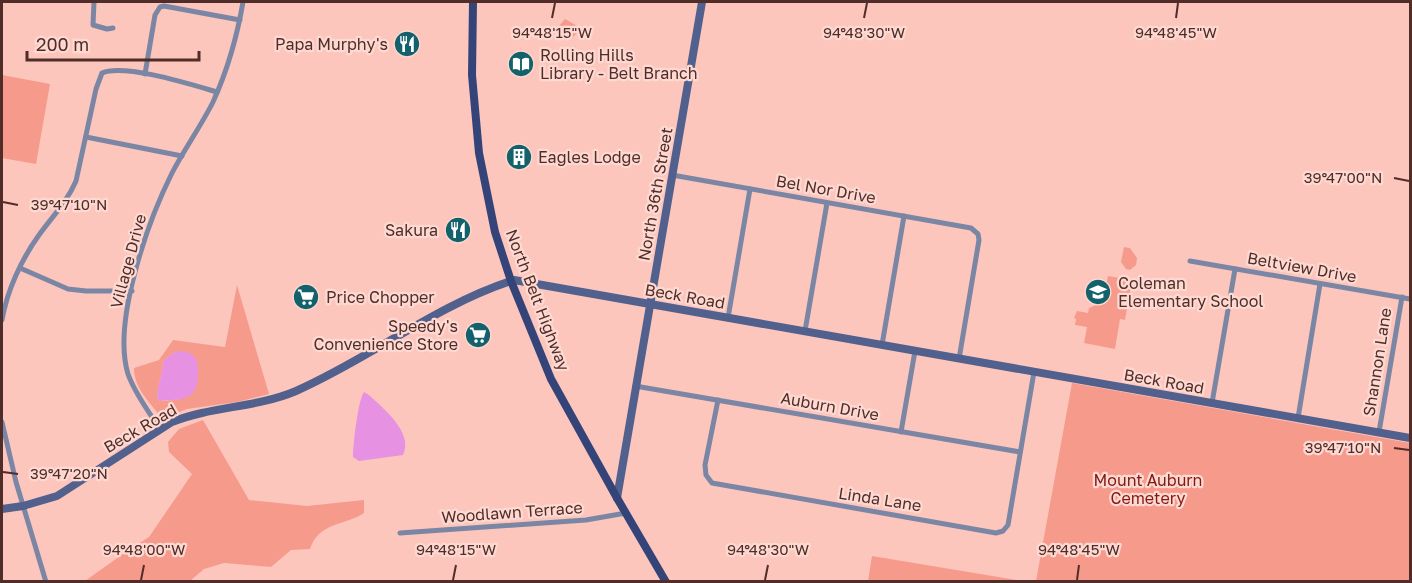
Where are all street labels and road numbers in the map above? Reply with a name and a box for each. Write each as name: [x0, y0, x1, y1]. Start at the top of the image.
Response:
street label: North 36th Street: [633, 126, 677, 262]
street label: Bel Nor Drive: [775, 170, 877, 208]
street label: Village Drive: [106, 212, 150, 310]
street label: North Belt Highway: [502, 226, 574, 374]
street label: Beltview Drive: [1246, 248, 1358, 286]
street label: Beck Road: [643, 279, 727, 313]
street label: Shannon Lane: [1359, 306, 1395, 418]
street label: Beck Road: [1122, 364, 1206, 398]
street label: Auburn Drive: [779, 388, 881, 424]
street label: Beck Road: [100, 399, 180, 457]
street label: Linda Lane: [837, 483, 923, 515]
street label: Woodlawn Terrace: [441, 497, 583, 527]

